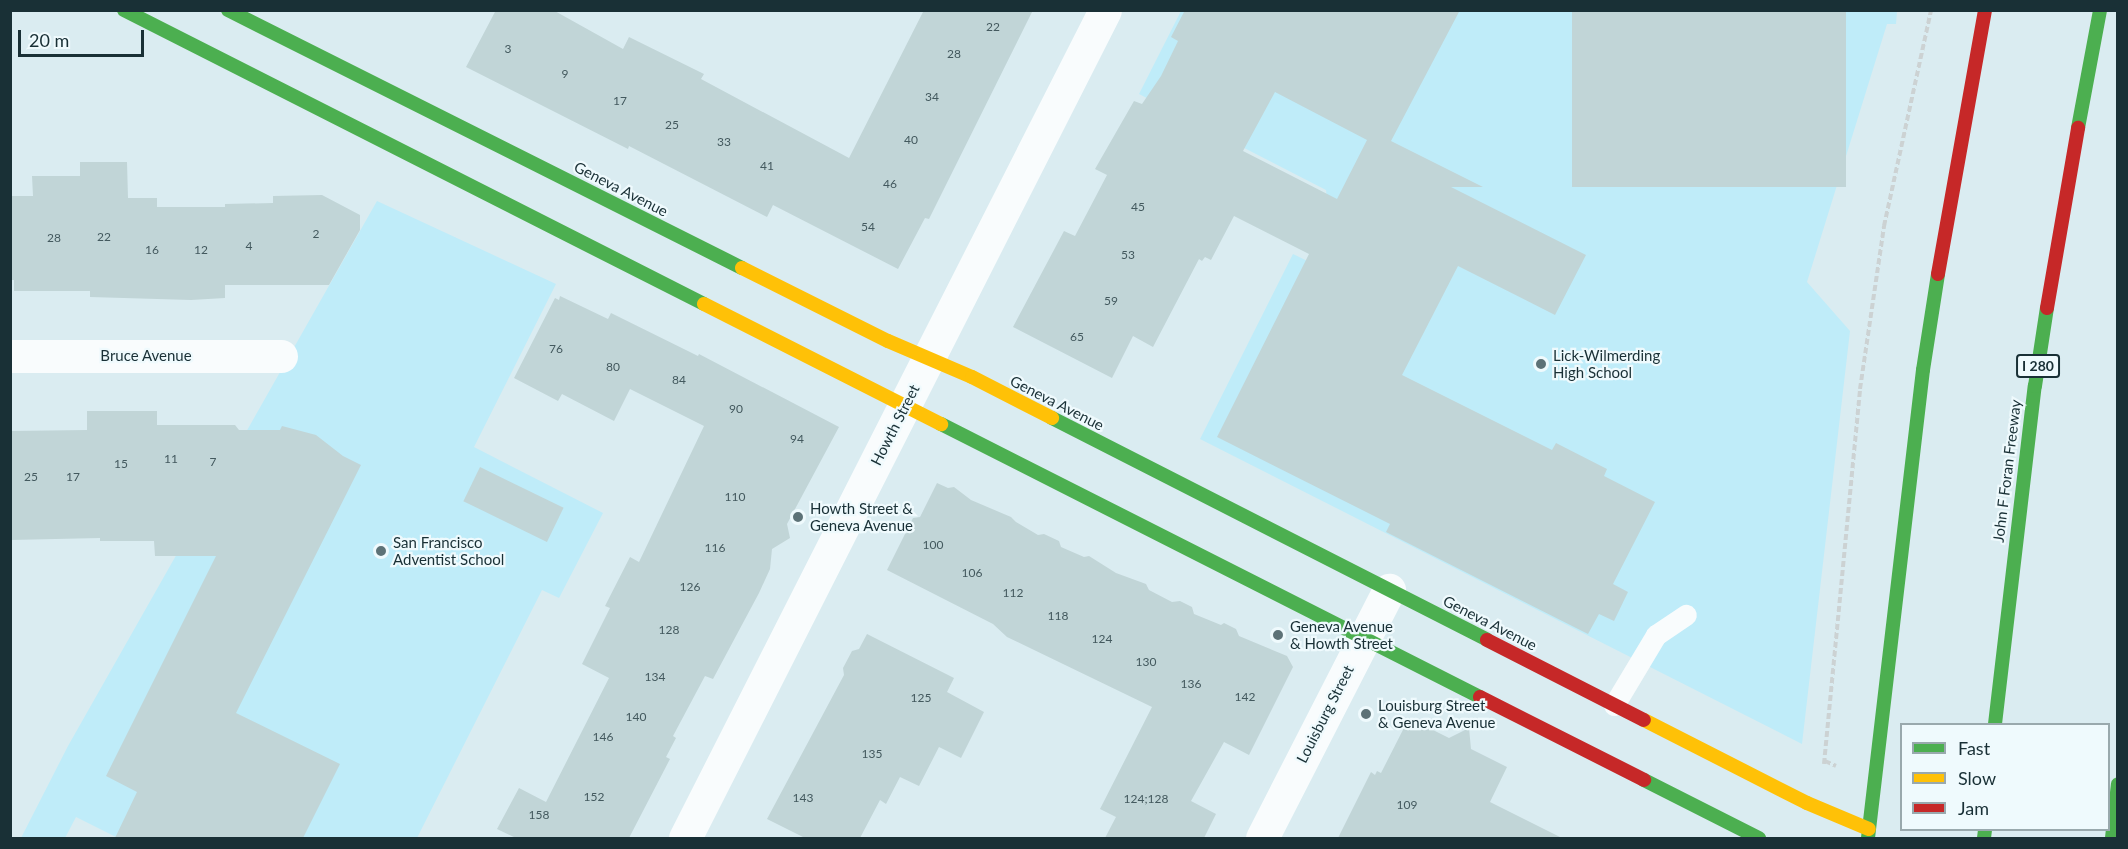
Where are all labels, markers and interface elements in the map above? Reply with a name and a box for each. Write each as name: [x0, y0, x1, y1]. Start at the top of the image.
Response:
scale bar: [21, 18, 147, 56]
house number: 22: [986, 20, 1000, 34]
text: 20 m: [29, 29, 69, 51]
house number: 3: [505, 42, 511, 56]
house number: 28: [947, 47, 961, 61]
house number: 9: [562, 67, 568, 81]
house number: 34: [925, 90, 939, 104]
house number: 17: [613, 94, 627, 108]
house number: 25: [665, 118, 679, 132]
house number: 40: [904, 133, 918, 147]
house number: 33: [717, 135, 731, 149]
street label: Geneva Avenue: [571, 158, 671, 220]
house number: 41: [760, 159, 774, 173]
house number: 46: [883, 177, 897, 191]
house number: 45: [1131, 200, 1145, 214]
house number: 54: [861, 220, 875, 234]
house number: 2: [313, 227, 319, 241]
house number: 22: [97, 230, 111, 244]
house number: 28: [47, 231, 61, 245]
house number: 4: [246, 239, 252, 253]
house number: 16: [145, 243, 159, 257]
house number: 12: [194, 243, 208, 257]
house number: 53: [1121, 248, 1135, 262]
house number: 59: [1104, 294, 1118, 308]
house number: 65: [1070, 330, 1084, 344]
house number: 76: [549, 342, 563, 356]
place label: Lick-Wilmerding High School: [1553, 346, 1660, 381]
street label: Bruce Avenue: [100, 347, 192, 365]
road number: I 280: [2016, 355, 2060, 377]
marker: Lick-Wilmerding High School: [1534, 357, 1548, 371]
house number: 80: [606, 360, 620, 374]
street label: Geneva Avenue: [1007, 372, 1107, 434]
house number: 84: [672, 373, 686, 387]
street label: Howth Street: [867, 381, 923, 469]
street label: John F Foran Freeway: [1989, 398, 2025, 544]
house number: 90: [729, 402, 743, 416]
house number: 94: [790, 432, 804, 446]
house number: 11: [164, 452, 178, 466]
house number: 7: [210, 455, 216, 469]
house number: 15: [114, 457, 128, 471]
house number: 25: [24, 470, 38, 484]
house number: 17: [66, 470, 80, 484]
house number: 110: [725, 490, 745, 504]
place label: Howth Street & Geneva Avenue: [810, 499, 913, 534]
marker: Howth Street & Geneva Avenue: [791, 510, 805, 524]
place label: San Francisco Adventist School: [393, 533, 504, 568]
house number: 100: [923, 538, 943, 552]
house number: 116: [705, 541, 725, 555]
marker: San Francisco Adventist School: [374, 544, 388, 558]
house number: 106: [962, 566, 982, 580]
house number: 126: [680, 580, 700, 594]
house number: 112: [1003, 586, 1023, 600]
street label: Geneva Avenue: [1440, 592, 1540, 654]
house number: 118: [1048, 609, 1068, 623]
place label: Geneva Avenue & Howth Street: [1290, 617, 1393, 652]
house number: 128: [659, 623, 679, 637]
marker: Geneva Avenue & Howth Street: [1271, 628, 1285, 642]
house number: 124: [1092, 632, 1112, 646]
house number: 130: [1136, 655, 1156, 669]
street label: Louisburg Street: [1293, 662, 1357, 766]
house number: 134: [645, 670, 665, 684]
house number: 136: [1181, 677, 1201, 691]
house number: 142: [1235, 690, 1255, 704]
house number: 125: [911, 691, 931, 705]
place label: Louisburg Street & Geneva Avenue: [1378, 696, 1496, 731]
marker: Louisburg Street & Geneva Avenue: [1359, 707, 1373, 721]
house number: 140: [626, 710, 646, 724]
legend: [1900, 723, 2110, 831]
house number: 146: [593, 730, 613, 744]
text: Fast: [1958, 737, 1990, 759]
house number: 135: [862, 747, 882, 761]
text: Slow: [1958, 767, 1996, 789]
house number: 152: [584, 790, 604, 804]
house number: 143: [793, 791, 813, 805]
house number: 124;128: [1124, 792, 1168, 806]
text: Jam: [1958, 797, 1989, 819]
house number: 109: [1397, 798, 1417, 812]
house number: 158: [529, 808, 549, 822]

